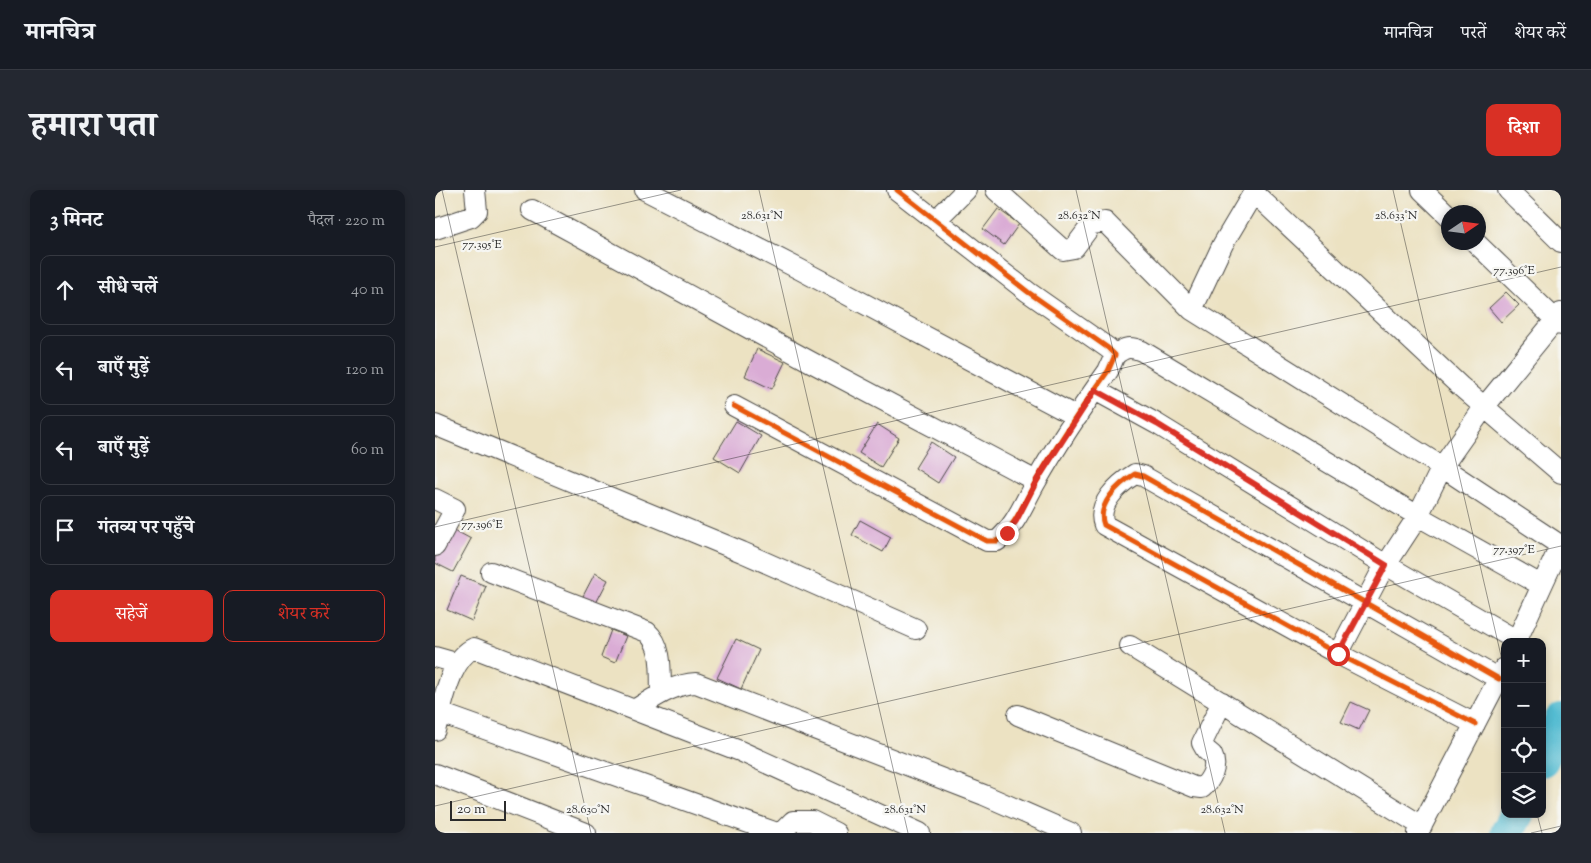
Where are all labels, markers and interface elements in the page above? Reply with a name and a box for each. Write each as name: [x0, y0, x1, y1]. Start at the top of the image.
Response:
text: मानचित्र: [25, 16, 95, 50]
text: मानचित्र: [1384, 21, 1433, 47]
text: परतें: [1461, 21, 1486, 47]
text: शेयर करें: [1514, 21, 1566, 47]
text: हमारा पता: [30, 102, 157, 153]
button: दिशा: [1486, 104, 1561, 156]
north arrow: [1441, 205, 1486, 250]
text: 3 मिनट: [50, 206, 103, 236]
text: 28.631°N: [741, 207, 783, 225]
text: 28.632°N: [1057, 207, 1101, 225]
text: 28.633°N: [1375, 207, 1418, 225]
text: पैदल · 220 m: [308, 210, 385, 233]
text: 77.395°E: [462, 236, 503, 254]
text: 77.396°E: [1493, 262, 1535, 280]
text: सीधे चलें: [98, 275, 157, 302]
icon: ahead: [51, 276, 79, 304]
text: 40 m: [351, 279, 384, 302]
text: बाएँ मुड़ें: [98, 355, 149, 382]
icon: left: [51, 356, 79, 384]
text: 120 m: [346, 359, 384, 382]
text: बाएँ मुड़ें: [98, 435, 149, 462]
icon: left: [51, 436, 79, 464]
text: 60 m: [351, 439, 384, 462]
text: गंतव्य पर पहुँचे: [98, 515, 194, 542]
icon: arrive: [51, 516, 79, 544]
text: 77.396°E: [461, 516, 503, 534]
route end: [996, 522, 1019, 545]
text: 77.397°E: [1493, 541, 1535, 559]
button: सहेजें: [50, 590, 213, 642]
button: शेयर करें: [223, 590, 385, 642]
map controls: [1501, 638, 1546, 818]
button: +: [1501, 638, 1546, 683]
route start: [1327, 643, 1350, 666]
button: −: [1501, 683, 1546, 728]
button: locate: [1501, 728, 1546, 773]
button: layers: [1501, 773, 1546, 818]
scale bar: [450, 798, 506, 821]
text: 20 m: [457, 800, 486, 820]
text: 28.630°N: [566, 801, 610, 819]
text: 28.631°N: [884, 801, 926, 819]
text: 28.632°N: [1200, 801, 1244, 819]

